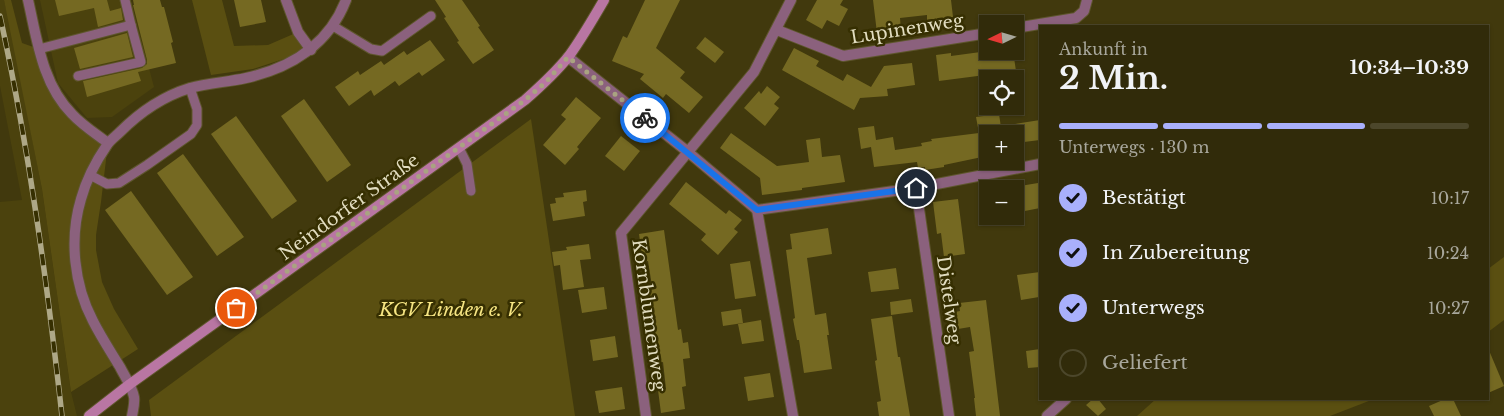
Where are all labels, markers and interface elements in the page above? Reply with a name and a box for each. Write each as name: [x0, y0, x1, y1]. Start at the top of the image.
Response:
street label: Lupinenweg: [849, 9, 965, 49]
north arrow: [979, 15, 1024, 60]
map controls: [979, 15, 1024, 225]
text: Ankunft in: [1059, 39, 1148, 59]
text: 10:34–10:39: [1349, 56, 1469, 79]
text: 2 Min.: [1059, 58, 1168, 98]
button: locate: [979, 70, 1024, 115]
courier: [620, 93, 670, 143]
icon: bike: [631, 104, 659, 132]
button: +: [979, 125, 1024, 170]
text: Unterwegs · 130 m: [1059, 137, 1209, 157]
street label: Neindorfer Straße: [275, 149, 423, 265]
pin: [895, 167, 937, 209]
icon: home: [902, 174, 930, 202]
button: −: [979, 180, 1024, 225]
icon: check: [1059, 184, 1087, 212]
text: Bestätigt: [1102, 186, 1186, 209]
text: 10:17: [1431, 188, 1469, 208]
street label: Kornblumenweg: [627, 237, 671, 393]
icon: check: [1059, 239, 1087, 267]
text: In Zubereitung: [1102, 241, 1250, 264]
text: 10:24: [1427, 243, 1469, 263]
street label: Distelweg: [932, 254, 966, 346]
pin: [215, 287, 257, 329]
icon: bag: [222, 294, 250, 322]
icon: check: [1059, 294, 1087, 322]
text: Unterwegs: [1102, 296, 1205, 319]
text: 10:27: [1428, 298, 1469, 318]
park label: KGV Linden e. V.: [378, 299, 524, 321]
text: Geliefert: [1102, 351, 1188, 374]

